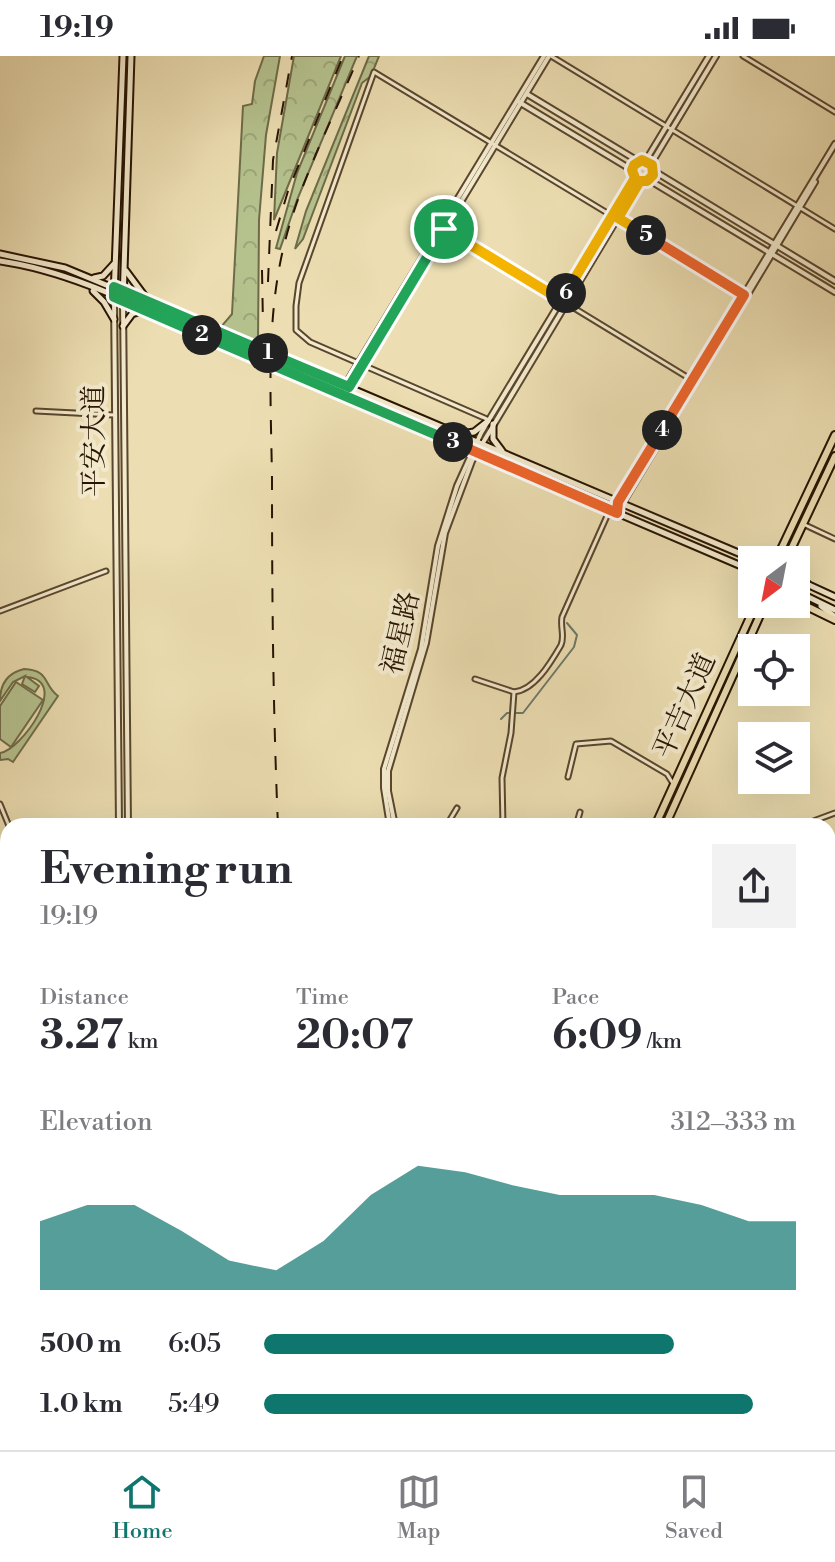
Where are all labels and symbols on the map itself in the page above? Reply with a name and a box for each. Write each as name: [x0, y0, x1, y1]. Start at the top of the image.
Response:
pin: [410, 195, 478, 263]
pin: 5: [626, 215, 666, 255]
pin: 6: [546, 273, 586, 313]
pin: 2: [182, 315, 222, 355]
pin: 1: [248, 333, 288, 373]
street label: 平安大道: [77, 385, 112, 497]
pin: 4: [642, 410, 682, 450]
pin: 3: [433, 422, 473, 462]
north arrow: [738, 546, 810, 618]
street label: 福星路: [374, 588, 428, 678]
street label: 平吉大道: [646, 648, 724, 764]

